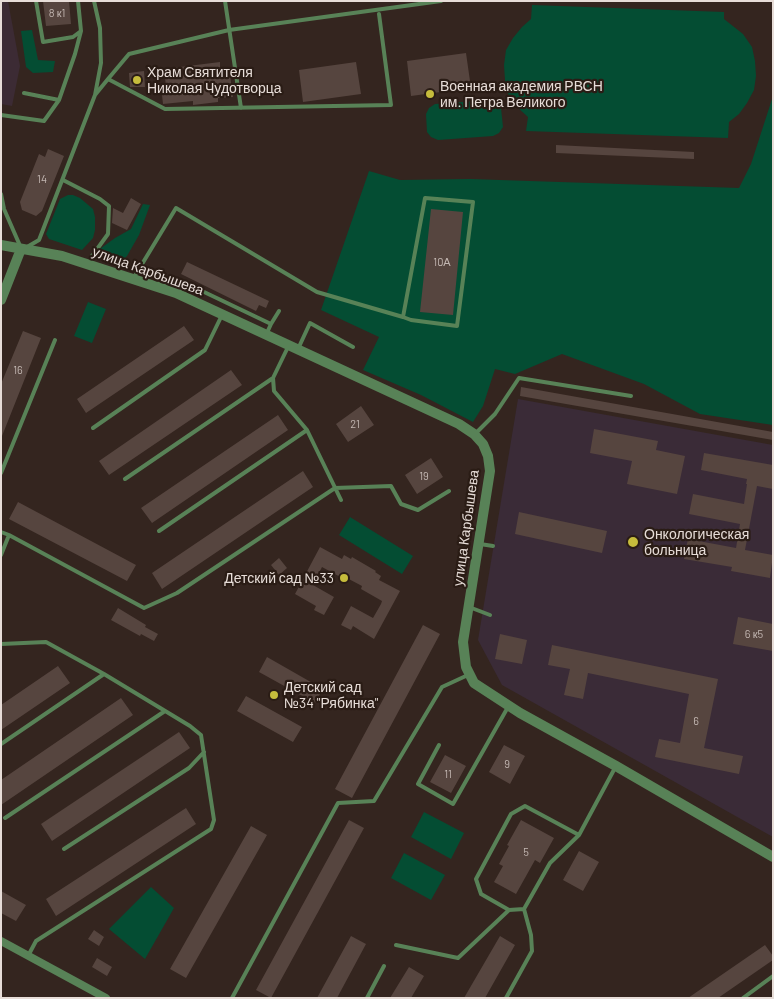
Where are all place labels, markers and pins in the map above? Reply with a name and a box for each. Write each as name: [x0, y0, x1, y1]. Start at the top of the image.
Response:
place label: Храм Святителя Николая Чудотворца: [147, 64, 282, 96]
marker: Храм Святителя Николая Чудотворца: [131, 74, 143, 86]
place label: Военная академия РВСН им. Петра Великого: [440, 78, 603, 110]
marker: Военная академия РВСН им. Петра Великого: [424, 88, 436, 100]
place label: Онкологическая больница: [644, 526, 749, 558]
marker: Онкологическая больница: [626, 535, 640, 549]
place label: Детский сад №33: [224, 570, 334, 586]
marker: Детский сад №33: [338, 572, 350, 584]
place label: Детский сад №34 "Рябинка": [284, 679, 378, 712]
marker: Детский сад №34 "Рябинка": [268, 689, 280, 701]

